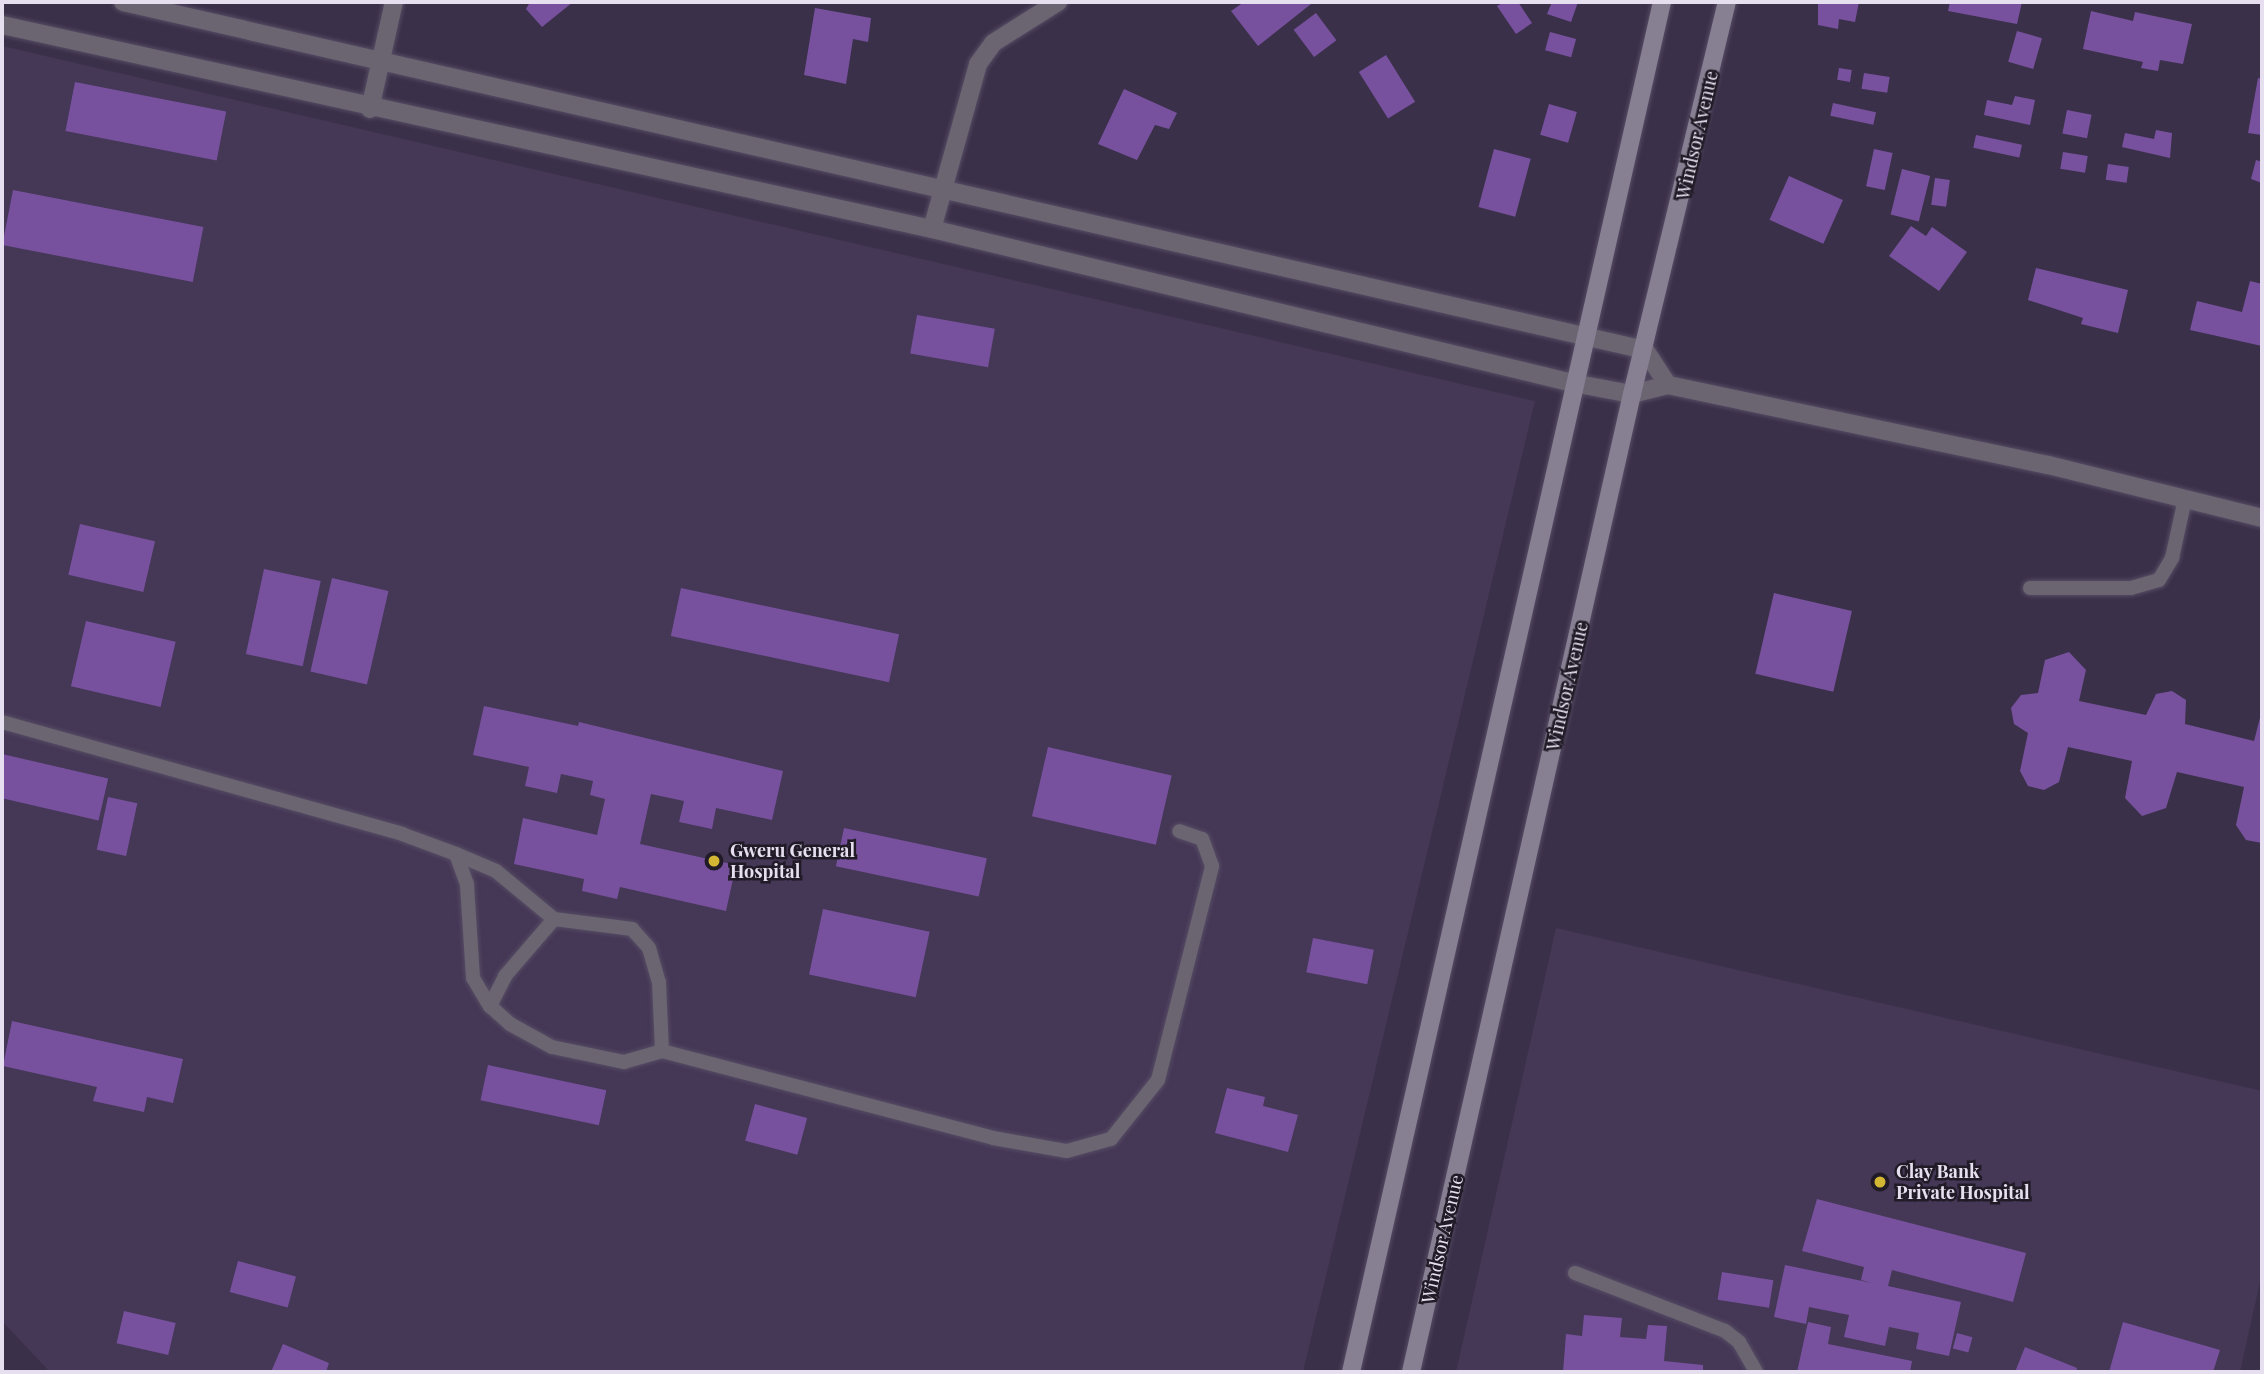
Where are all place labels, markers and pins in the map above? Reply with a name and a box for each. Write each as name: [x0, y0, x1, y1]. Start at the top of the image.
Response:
place label: Gweru General Hospital: [730, 840, 855, 882]
marker: Gweru General Hospital: [704, 851, 724, 871]
place label: Clay Bank Private Hospital: [1896, 1161, 2030, 1204]
marker: Clay Bank Private Hospital: [1870, 1172, 1890, 1192]

